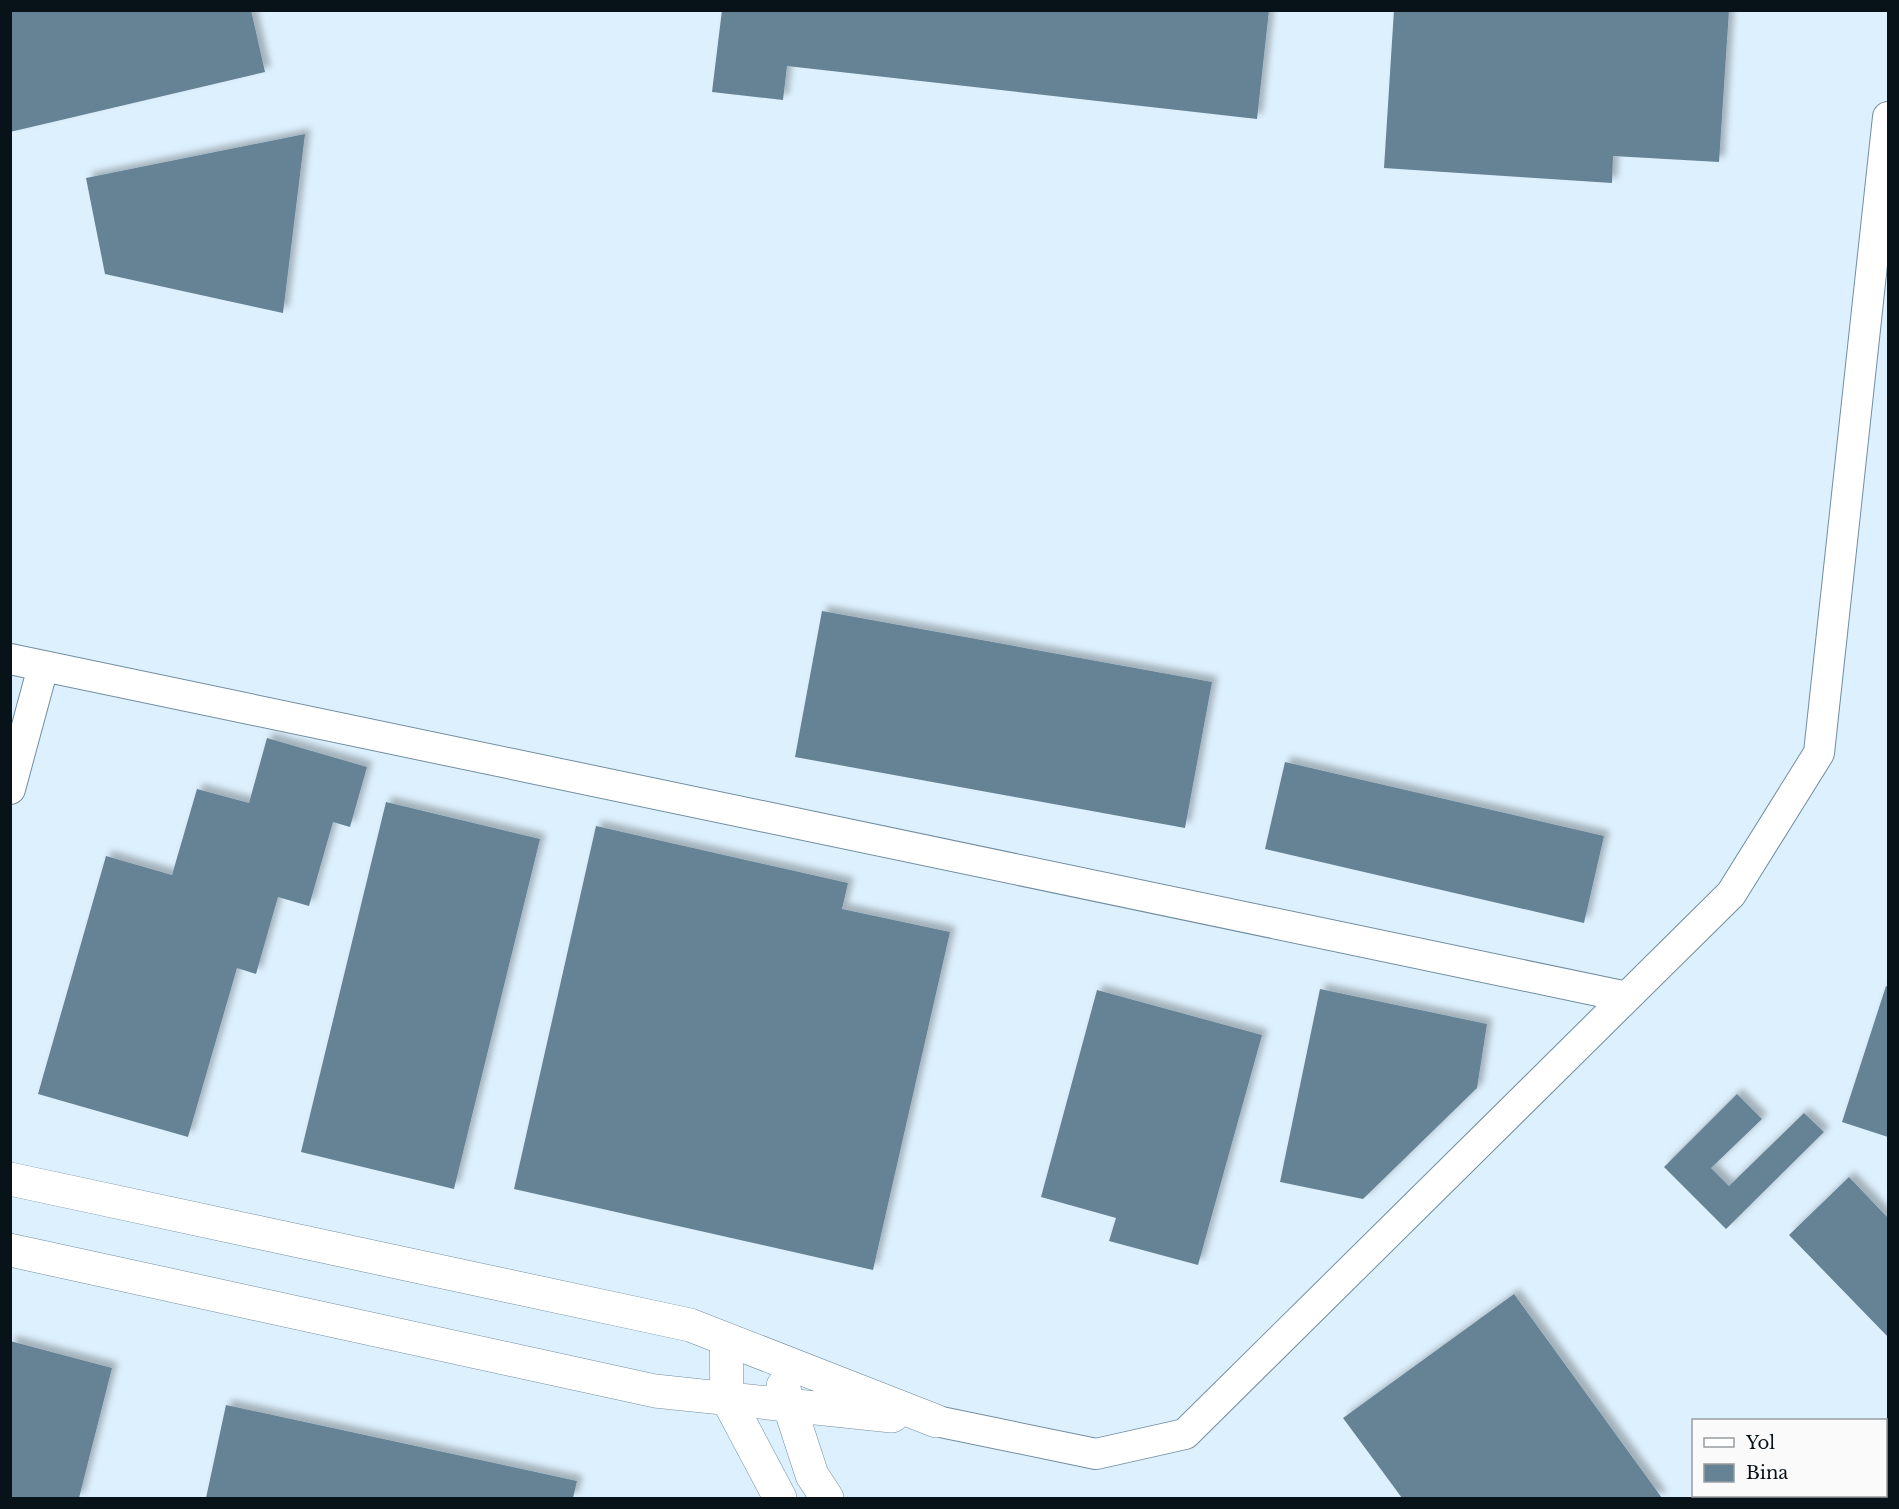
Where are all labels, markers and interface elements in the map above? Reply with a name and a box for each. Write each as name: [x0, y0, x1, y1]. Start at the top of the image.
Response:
legend: [1692, 1419, 1887, 1497]
text: Yol: [1745, 1432, 1775, 1454]
text: Bina: [1746, 1462, 1788, 1484]

